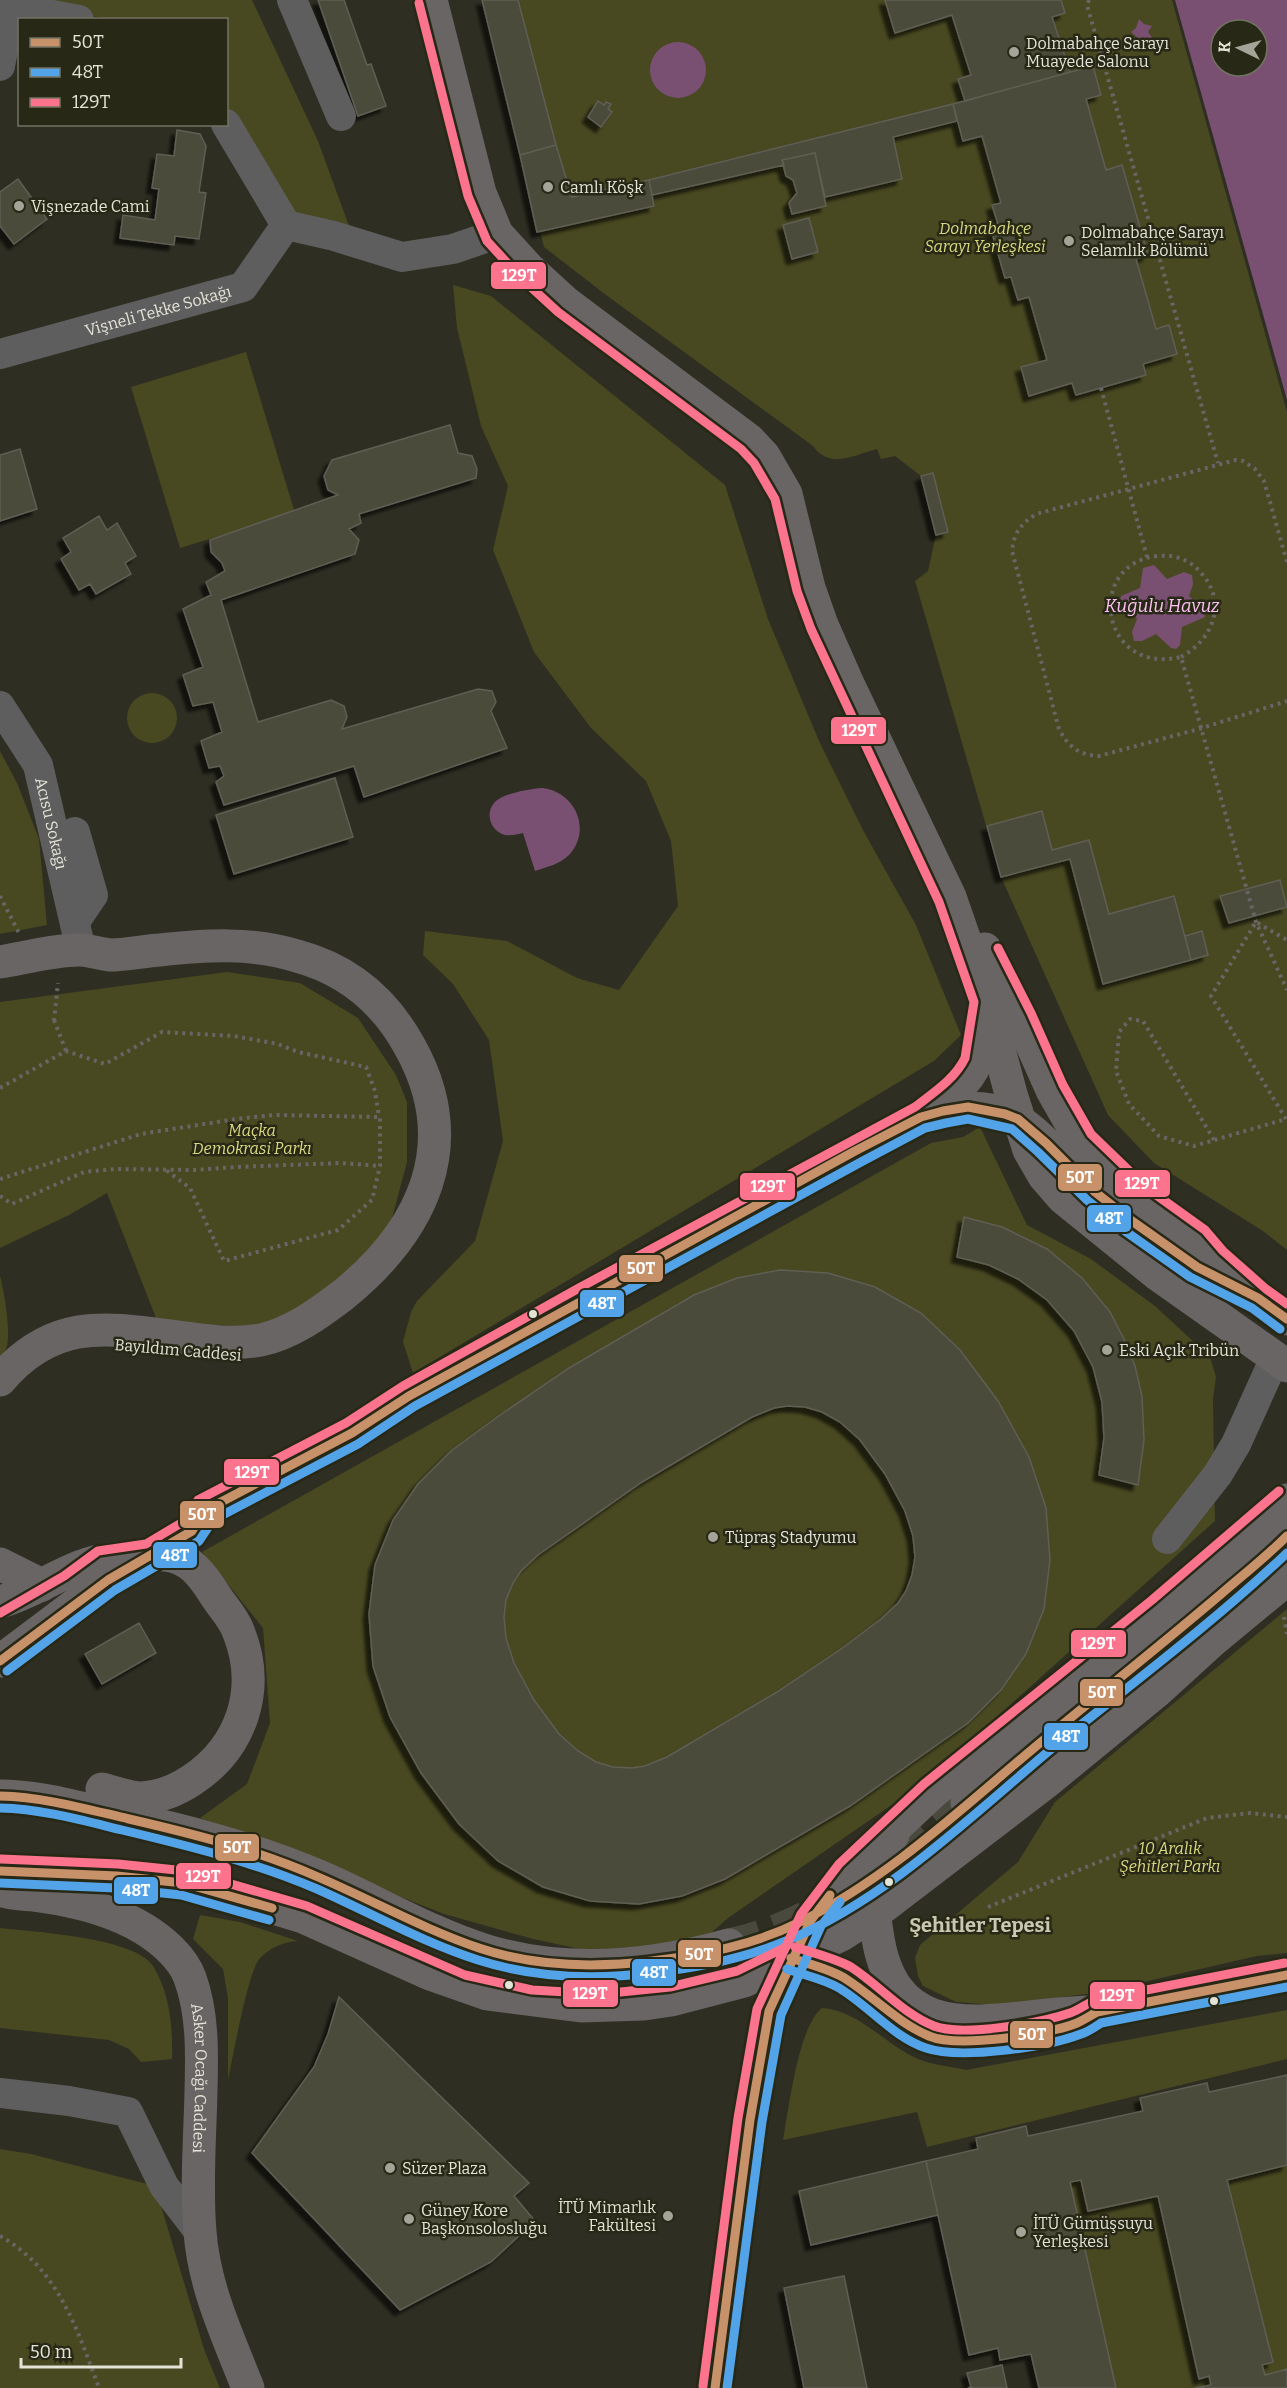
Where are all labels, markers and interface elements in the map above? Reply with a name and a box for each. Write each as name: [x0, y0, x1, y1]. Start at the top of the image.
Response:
legend: [18, 18, 228, 126]
north arrow: [1209, 18, 1269, 78]
text: 50T: [72, 31, 104, 53]
place label: Dolmabahçe Sarayı Muayede Salonu: [1026, 34, 1169, 71]
text: K: [1215, 40, 1235, 53]
marker: Dolmabahçe Sarayı Muayede Salonu: [1007, 45, 1021, 59]
text: 48T: [72, 61, 104, 83]
text: 129T: [72, 91, 111, 113]
place label: Camlı Köşk: [560, 178, 643, 197]
marker: Camlı Köşk: [541, 180, 555, 194]
place label: Vişnezade Cami: [31, 197, 150, 216]
marker: Vişnezade Cami: [12, 199, 26, 213]
park label: Dolmabahçe Sarayı Yerleşkesi: [924, 219, 1046, 256]
place label: Dolmabahçe Sarayı Selamlık Bölümü: [1081, 223, 1224, 260]
marker: Dolmabahçe Sarayı Selamlık Bölümü: [1062, 234, 1076, 248]
line badge: 129T: [490, 261, 547, 290]
text: 129T: [501, 266, 537, 285]
street label: Vişneli Tekke Sokağı: [83, 281, 233, 340]
water label: Kuğulu Havuz: [1104, 595, 1220, 617]
line badge: 129T: [830, 716, 887, 745]
text: 129T: [841, 721, 877, 740]
street label: Acısu Sokağı: [32, 775, 71, 871]
park label: Maçka Demokrasi Parkı: [192, 1121, 312, 1158]
line badge: 50T: [1057, 1163, 1103, 1192]
text: 50T: [1066, 1168, 1095, 1187]
line badge: 129T: [1114, 1169, 1171, 1198]
line badge: 129T: [739, 1172, 796, 1201]
text: 129T: [1124, 1174, 1160, 1193]
text: 129T: [750, 1177, 786, 1196]
line badge: 48T: [1086, 1204, 1132, 1233]
text: 48T: [1095, 1209, 1123, 1228]
line badge: 50T: [618, 1254, 664, 1283]
text: 50T: [627, 1259, 656, 1278]
line badge: 48T: [579, 1289, 625, 1318]
text: 48T: [588, 1294, 616, 1313]
unlabelled marker: [527, 1308, 539, 1320]
street label: Bayıldım Caddesi: [114, 1335, 243, 1365]
place label: Eski Açık Tribün: [1119, 1341, 1239, 1360]
marker: Eski Açık Tribün: [1100, 1343, 1114, 1357]
line badge: 129T: [223, 1458, 280, 1486]
text: 129T: [234, 1463, 270, 1482]
line badge: 50T: [179, 1500, 225, 1529]
text: 50T: [188, 1505, 217, 1524]
place label: Tüpraş Stadyumu: [725, 1528, 857, 1547]
marker: Tüpraş Stadyumu: [706, 1530, 720, 1544]
line badge: 48T: [152, 1541, 198, 1569]
text: 48T: [161, 1546, 189, 1565]
line badge: 129T: [1070, 1629, 1127, 1658]
text: 129T: [1080, 1634, 1116, 1653]
line badge: 50T: [1079, 1678, 1124, 1707]
text: 50T: [1088, 1683, 1117, 1702]
line badge: 48T: [1043, 1722, 1089, 1751]
text: 48T: [1052, 1727, 1080, 1746]
line badge: 50T: [214, 1833, 260, 1862]
text: 50T: [223, 1838, 252, 1857]
park label: 10 Aralık Şehitleri Parkı: [1120, 1839, 1220, 1876]
line badge: 129T: [175, 1862, 232, 1890]
text: 129T: [185, 1867, 221, 1886]
line badge: 48T: [113, 1876, 159, 1905]
unlabelled marker: [883, 1876, 895, 1888]
text: 48T: [122, 1881, 150, 1900]
district label: Şehitler Tepesi: [909, 1913, 1051, 1937]
line badge: 50T: [677, 1939, 722, 1968]
text: 50T: [685, 1945, 714, 1964]
line badge: 48T: [631, 1958, 677, 1987]
text: 48T: [640, 1963, 668, 1982]
unlabelled marker: [503, 1979, 515, 1991]
line badge: 129T: [562, 1979, 619, 2008]
line badge: 129T: [1089, 1981, 1146, 2010]
text: 129T: [572, 1984, 608, 2003]
text: 129T: [1099, 1986, 1135, 2005]
unlabelled marker: [1208, 1995, 1220, 2007]
street label: Asker Ocağı Caddesi: [188, 2001, 211, 2154]
line badge: 50T: [1009, 2020, 1054, 2049]
text: 50T: [1018, 2025, 1047, 2044]
place label: Süzer Plaza: [402, 2159, 487, 2178]
marker: Süzer Plaza: [383, 2161, 397, 2175]
place label: İTÜ Mimarlık Fakültesi: [558, 2198, 656, 2235]
place label: Güney Kore Başkonsolosluğu: [421, 2201, 547, 2238]
marker: İTÜ Mimarlık Fakültesi: [661, 2209, 675, 2223]
marker: Güney Kore Başkonsolosluğu: [402, 2212, 416, 2226]
place label: İTÜ Gümüşsuyu Yerleşkesi: [1033, 2214, 1153, 2251]
marker: İTÜ Gümüşsuyu Yerleşkesi: [1014, 2225, 1028, 2239]
scale bar: [21, 2331, 182, 2369]
text: 50 m: [30, 2341, 72, 2363]

